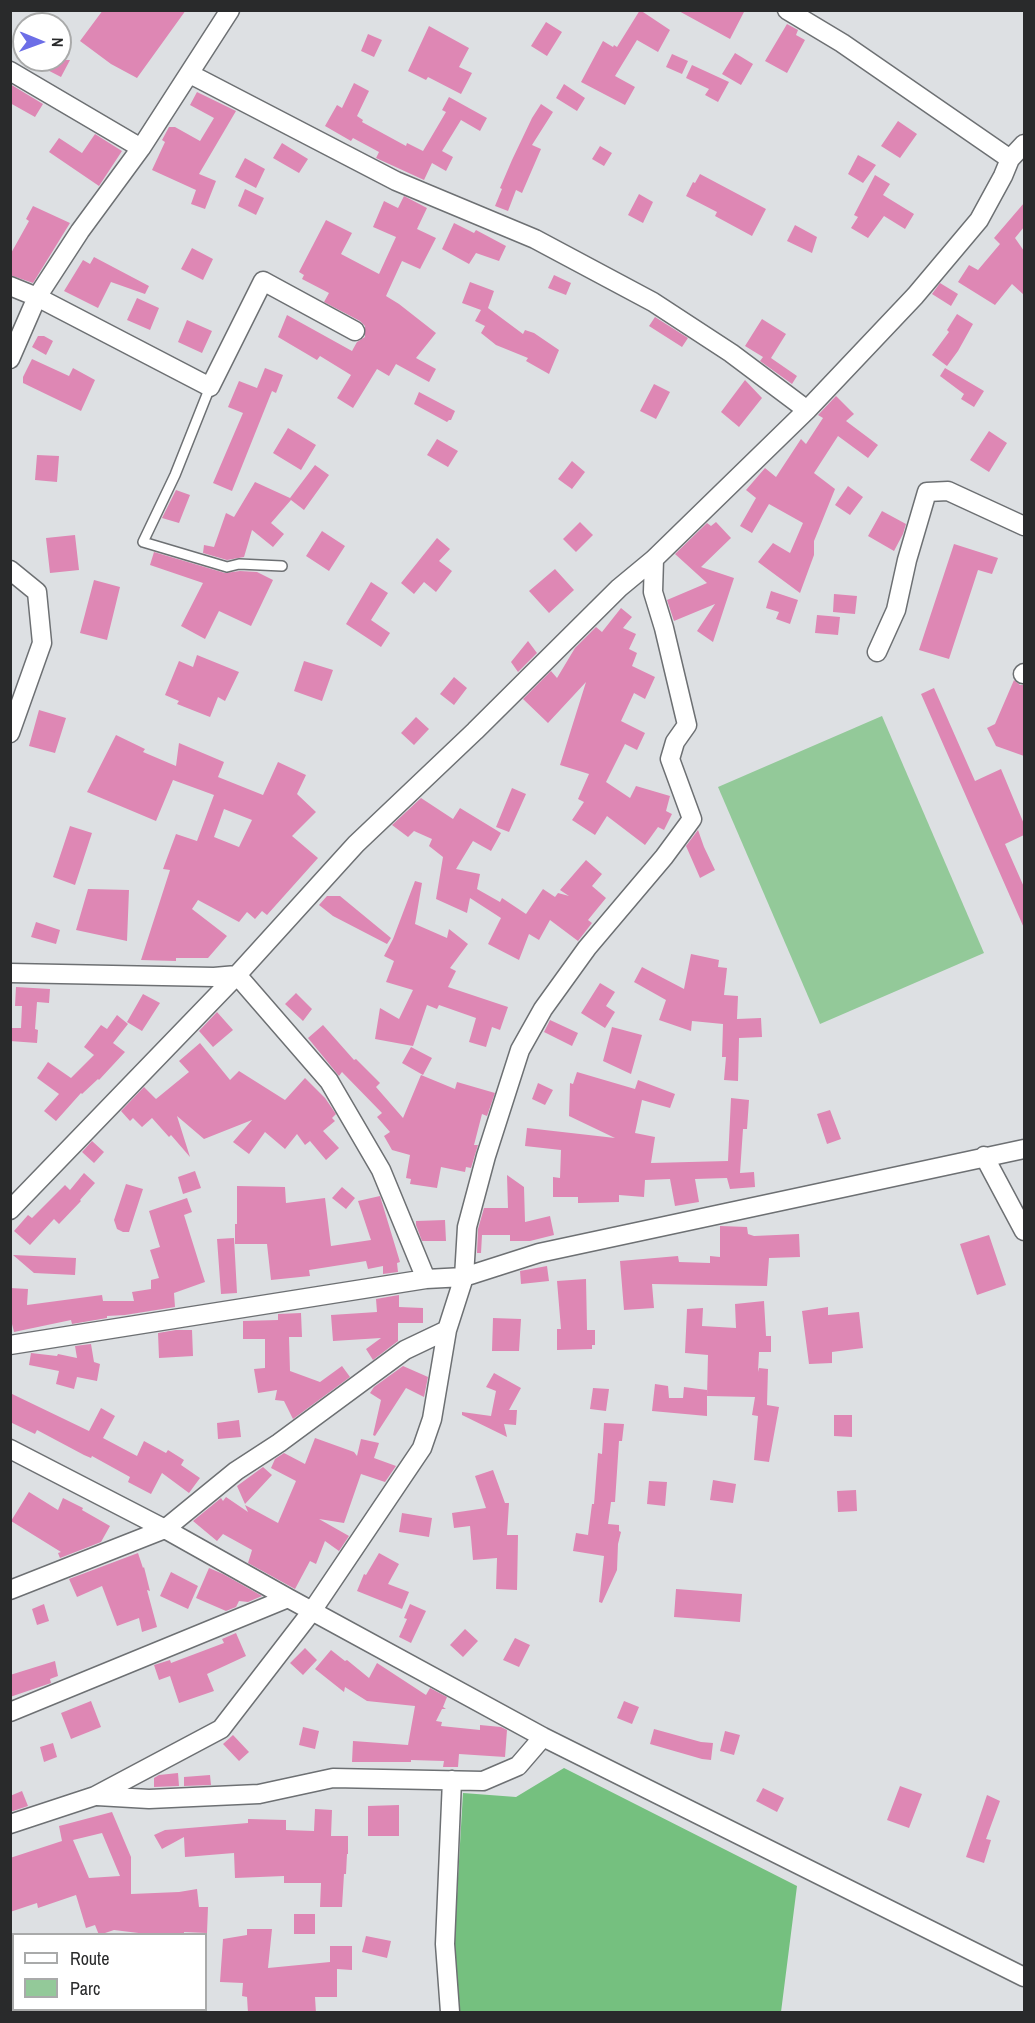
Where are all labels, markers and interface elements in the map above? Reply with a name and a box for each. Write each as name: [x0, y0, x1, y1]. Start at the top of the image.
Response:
north arrow: [12, 12, 72, 72]
text: N: [47, 37, 69, 47]
legend: [12, 1933, 207, 2011]
text: Route: [70, 1946, 109, 1971]
text: Parc: [70, 1976, 100, 2001]

